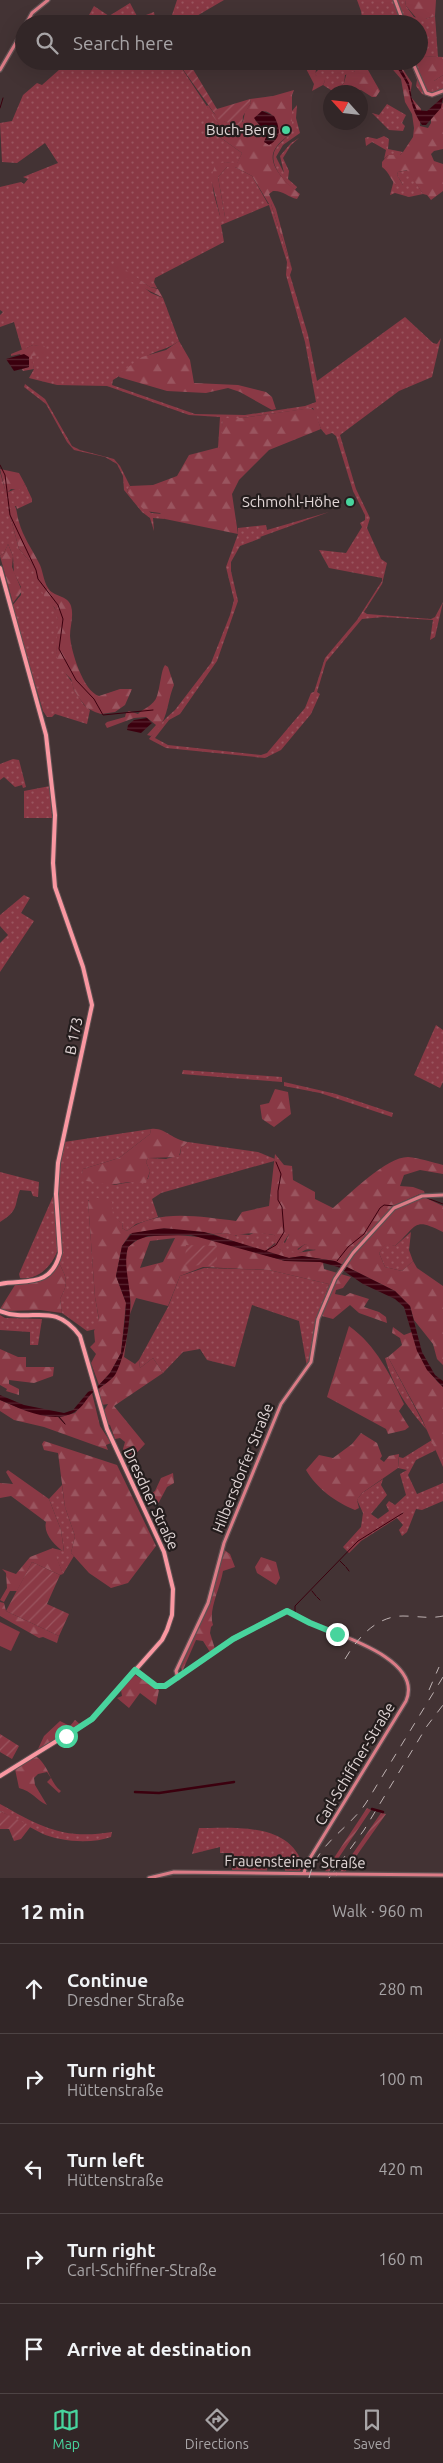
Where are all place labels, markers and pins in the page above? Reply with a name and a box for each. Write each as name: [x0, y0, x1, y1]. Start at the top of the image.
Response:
place label: Buch-Berg: [206, 121, 276, 138]
marker: Buch-Berg: [280, 124, 292, 136]
place label: Schmohl-Höhe: [242, 493, 340, 510]
marker: Schmohl-Höhe: [344, 496, 356, 508]

